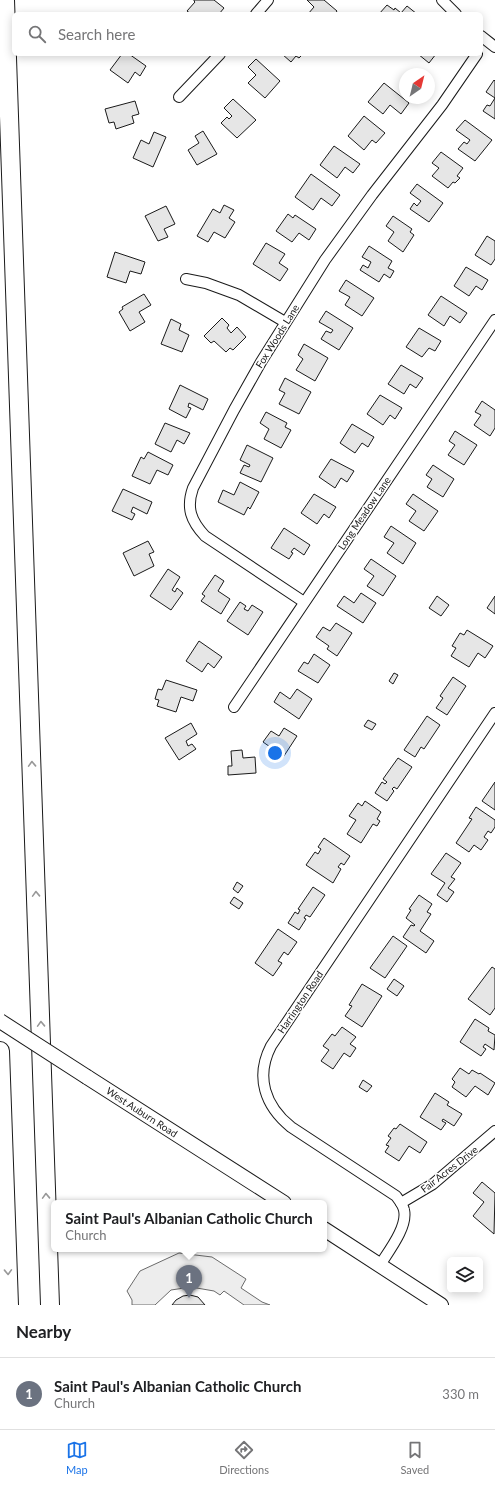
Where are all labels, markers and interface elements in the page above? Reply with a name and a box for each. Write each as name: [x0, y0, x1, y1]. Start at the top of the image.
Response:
search box: [12, 12, 483, 56]
icon: search: [26, 23, 48, 45]
text: Search here: [58, 25, 135, 43]
north arrow: [399, 68, 435, 104]
street label: Fox Woods Lane: [253, 302, 301, 370]
street label: Long Meadow Lane: [335, 474, 393, 552]
your location: [265, 743, 285, 763]
one-way arrow: [27, 761, 36, 767]
one-way arrow: [32, 891, 40, 897]
street label: Harrington Road: [275, 969, 325, 1035]
one-way arrow: [36, 1021, 45, 1027]
street label: West Auburn Road: [104, 1084, 180, 1140]
street label: Fair Acres Drive: [418, 1143, 480, 1195]
one-way arrow: [42, 1193, 51, 1199]
popup: [51, 1200, 327, 1252]
text: Saint Paul's Albanian Catholic Church: [65, 1209, 313, 1227]
text: Church: [65, 1227, 106, 1243]
map controls: [447, 1257, 483, 1293]
button: layers: [447, 1257, 483, 1293]
pin: 1: [176, 1265, 202, 1298]
one-way arrow: [3, 1269, 12, 1275]
text: Nearby: [16, 1321, 71, 1342]
text: Saint Paul's Albanian Catholic Church: [54, 1377, 301, 1395]
text: 1: [25, 1386, 33, 1402]
text: 330 m: [442, 1386, 479, 1402]
text: Church: [54, 1395, 95, 1411]
tab: Map: [66, 1439, 88, 1476]
tab: Directions: [219, 1439, 269, 1476]
tab: Saved: [400, 1439, 429, 1476]

